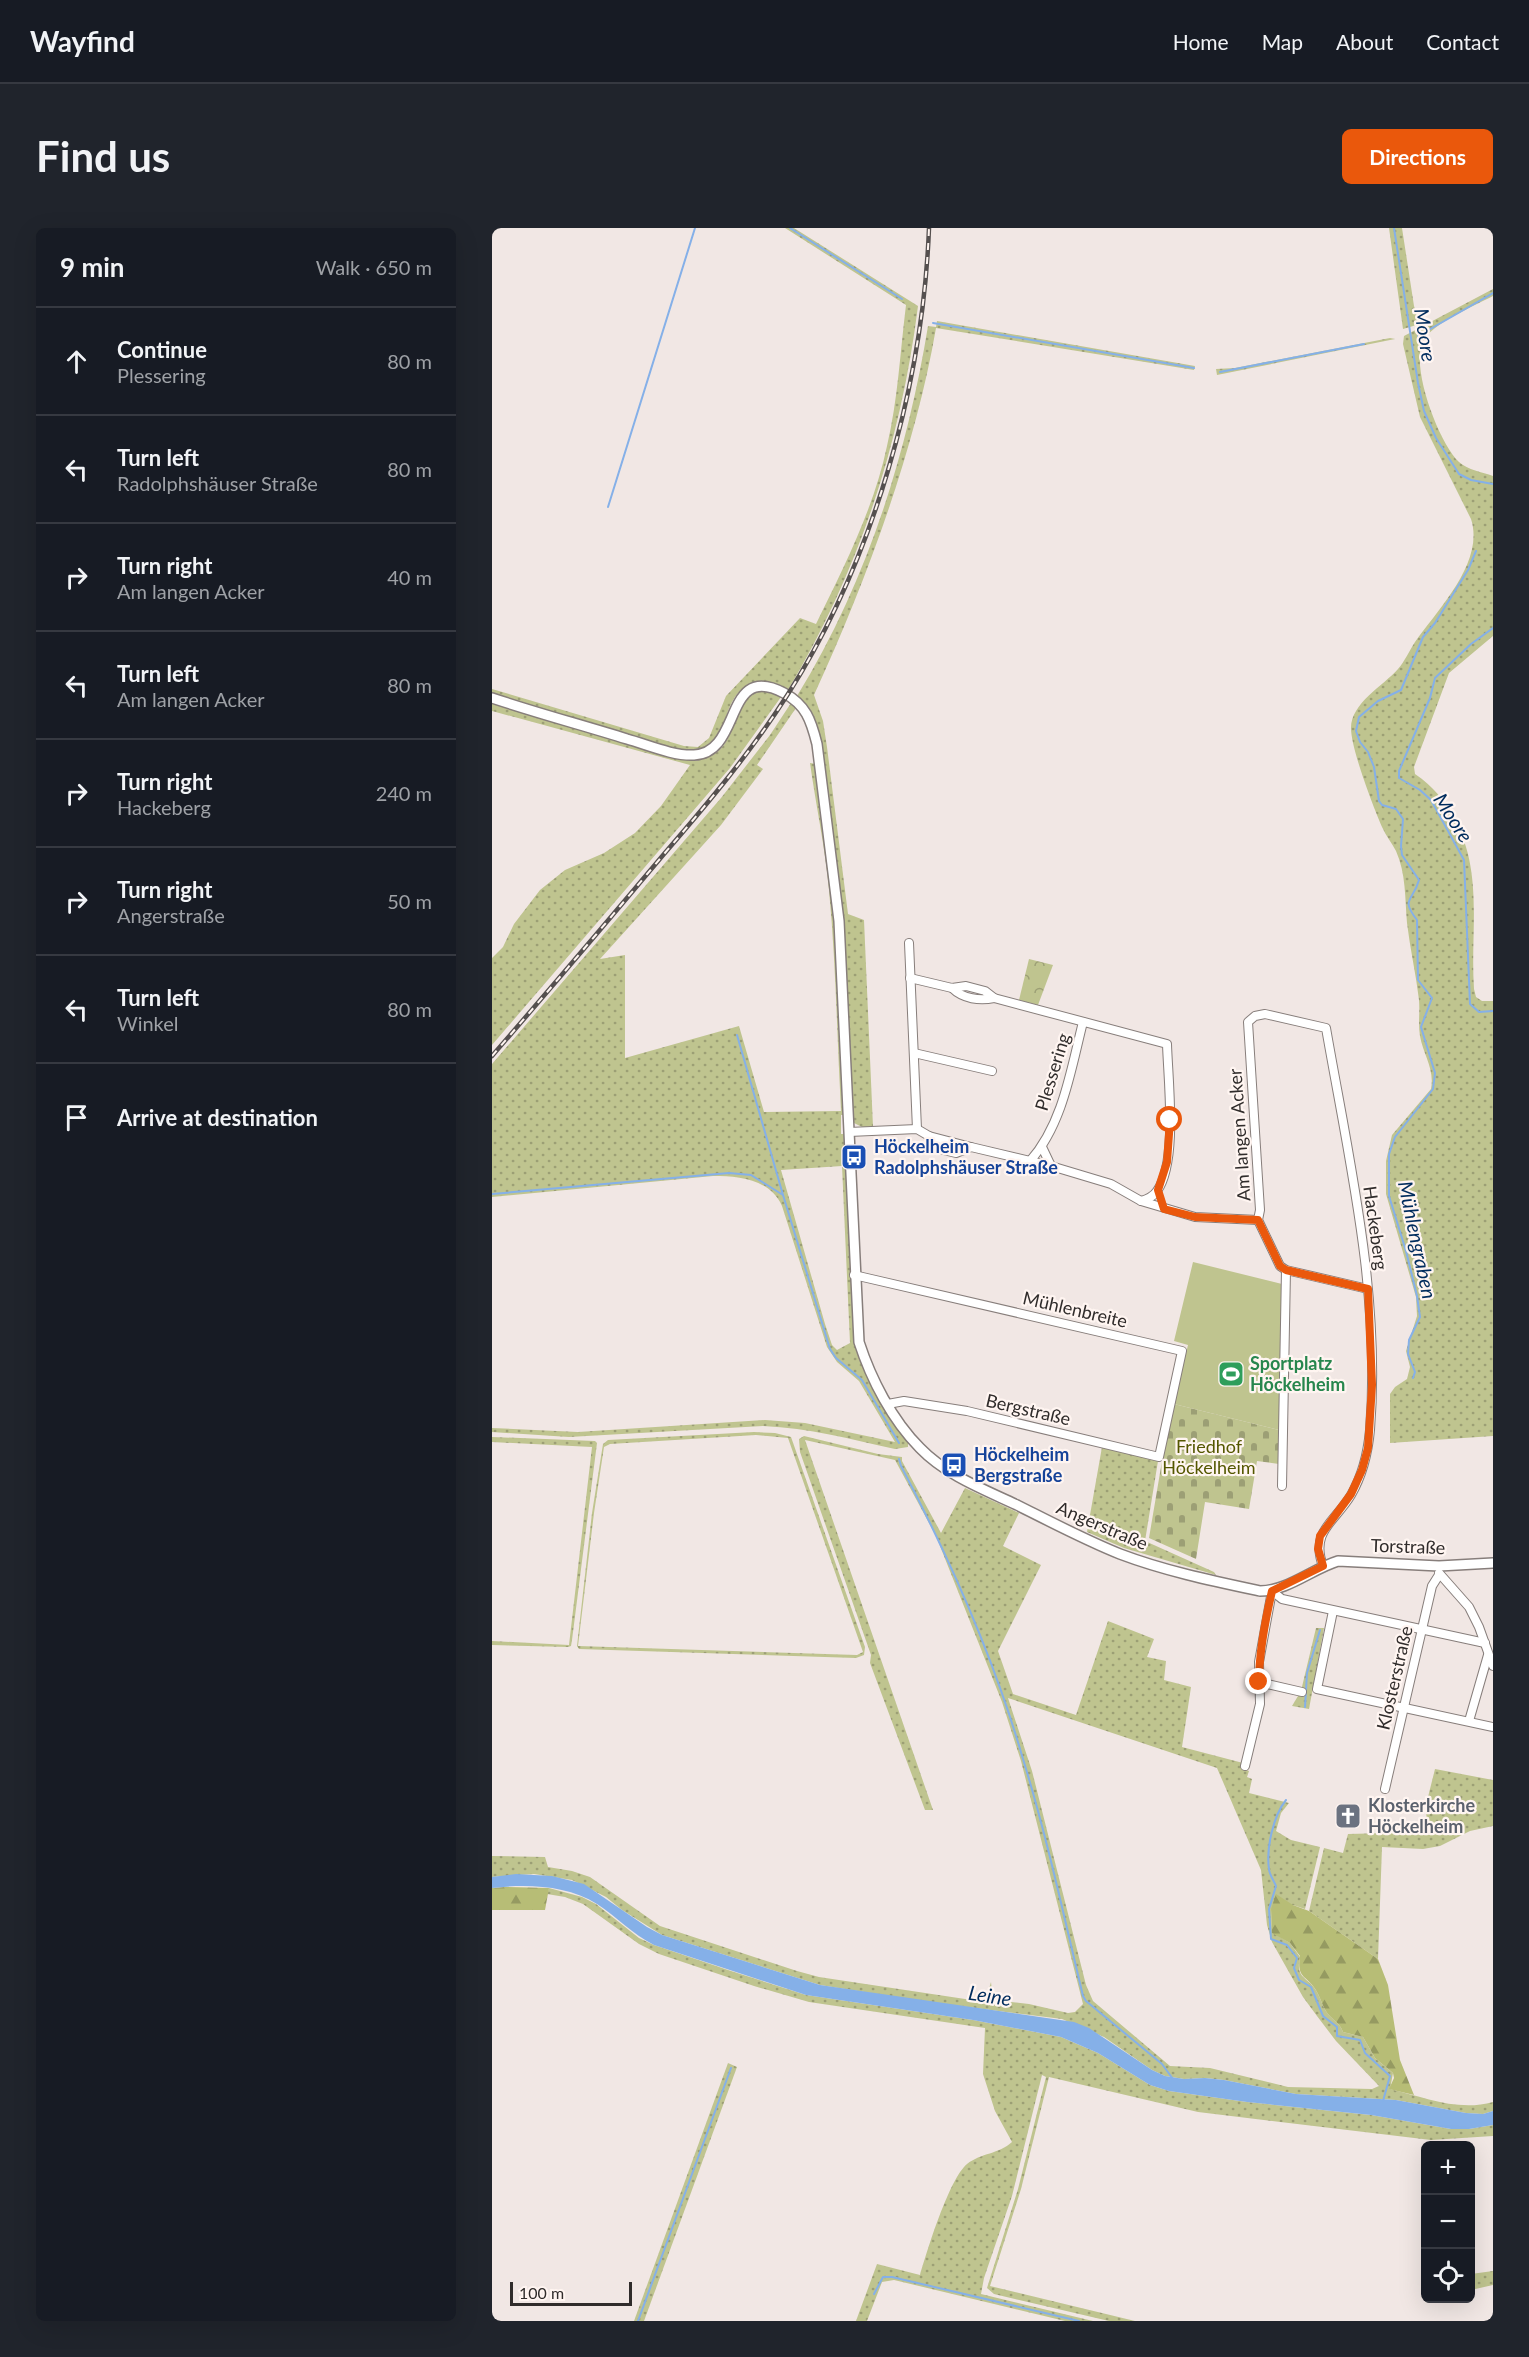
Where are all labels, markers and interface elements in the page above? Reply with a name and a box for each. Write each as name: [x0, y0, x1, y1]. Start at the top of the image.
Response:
text: Wayfind: [30, 24, 135, 58]
text: Home: [1173, 29, 1229, 54]
text: Map: [1262, 29, 1303, 54]
text: About: [1336, 29, 1393, 54]
text: Contact: [1426, 29, 1499, 54]
button: Directions: [1342, 129, 1493, 184]
text: Find us: [36, 131, 170, 181]
text: 9 min: [60, 251, 124, 283]
text: Walk · 650 m: [316, 255, 432, 279]
water label: Moore: [1410, 306, 1442, 363]
text: Continue: [117, 336, 207, 363]
icon: ahead: [60, 345, 93, 378]
text: 80 m: [387, 349, 432, 373]
text: Plessering: [117, 363, 206, 387]
text: Turn left: [117, 444, 199, 471]
icon: left: [60, 453, 93, 486]
text: 80 m: [387, 457, 432, 481]
text: Radolphshäuser Straße: [117, 471, 318, 495]
text: Turn right: [117, 552, 212, 579]
icon: right: [60, 561, 93, 594]
text: 40 m: [387, 565, 432, 589]
text: Am langen Acker: [117, 579, 265, 603]
text: Turn left: [117, 660, 199, 687]
icon: left: [60, 669, 93, 702]
text: 80 m: [387, 673, 432, 697]
text: Am langen Acker: [117, 687, 265, 711]
text: Turn right: [117, 768, 212, 795]
icon: right: [60, 777, 93, 810]
text: 240 m: [376, 781, 432, 805]
water label: Moore: [1429, 788, 1479, 847]
text: Hackeberg: [117, 795, 211, 819]
text: Turn right: [117, 876, 212, 903]
icon: right: [60, 885, 93, 918]
text: 50 m: [387, 889, 432, 913]
text: Angerstraße: [117, 903, 225, 927]
text: Turn left: [117, 984, 199, 1011]
icon: left: [60, 993, 93, 1026]
text: 80 m: [387, 997, 432, 1021]
text: Winkel: [117, 1011, 178, 1035]
street label: Plessering: [1030, 1030, 1074, 1113]
street label: Am langen Acker: [1223, 1068, 1255, 1202]
icon: arrive: [60, 1101, 93, 1134]
text: Arrive at destination: [117, 1104, 318, 1131]
route start: [1156, 1106, 1182, 1132]
place label: Höckelheim Radolphshäuser Straße: [874, 1135, 1058, 1178]
bus stop icon: Höckelheim Radolphshäuser Straße: [839, 1142, 869, 1172]
water label: Mühlengraben: [1394, 1179, 1442, 1301]
street label: Hackeberg: [1359, 1185, 1393, 1271]
street label: Mühlenbreite: [1021, 1286, 1130, 1332]
place label: Sportplatz Höckelheim: [1250, 1352, 1345, 1395]
sports icon: Sportplatz Höckelheim: [1216, 1359, 1246, 1389]
street label: Bergstraße: [984, 1389, 1073, 1429]
park label: Friedhof Höckelheim: [1162, 1435, 1256, 1478]
place label: Höckelheim Bergstraße: [974, 1443, 1069, 1486]
bus stop icon: Höckelheim Bergstraße: [939, 1450, 969, 1480]
street label: Angerstraße: [1053, 1496, 1151, 1554]
street label: Torstraße: [1370, 1534, 1446, 1558]
street label: Klosterstraße: [1371, 1624, 1417, 1732]
route end: [1245, 1668, 1271, 1694]
place label: Klosterkirche Höckelheim: [1368, 1794, 1475, 1837]
church icon: Klosterkirche Höckelheim: [1333, 1801, 1363, 1831]
water label: Leine: [967, 1980, 1013, 2010]
map controls: [1421, 2141, 1475, 2303]
button: +: [1421, 2141, 1475, 2195]
button: −: [1421, 2195, 1475, 2249]
button: locate: [1421, 2249, 1475, 2303]
scale bar: [510, 2279, 632, 2306]
text: 100 m: [519, 2283, 564, 2302]

